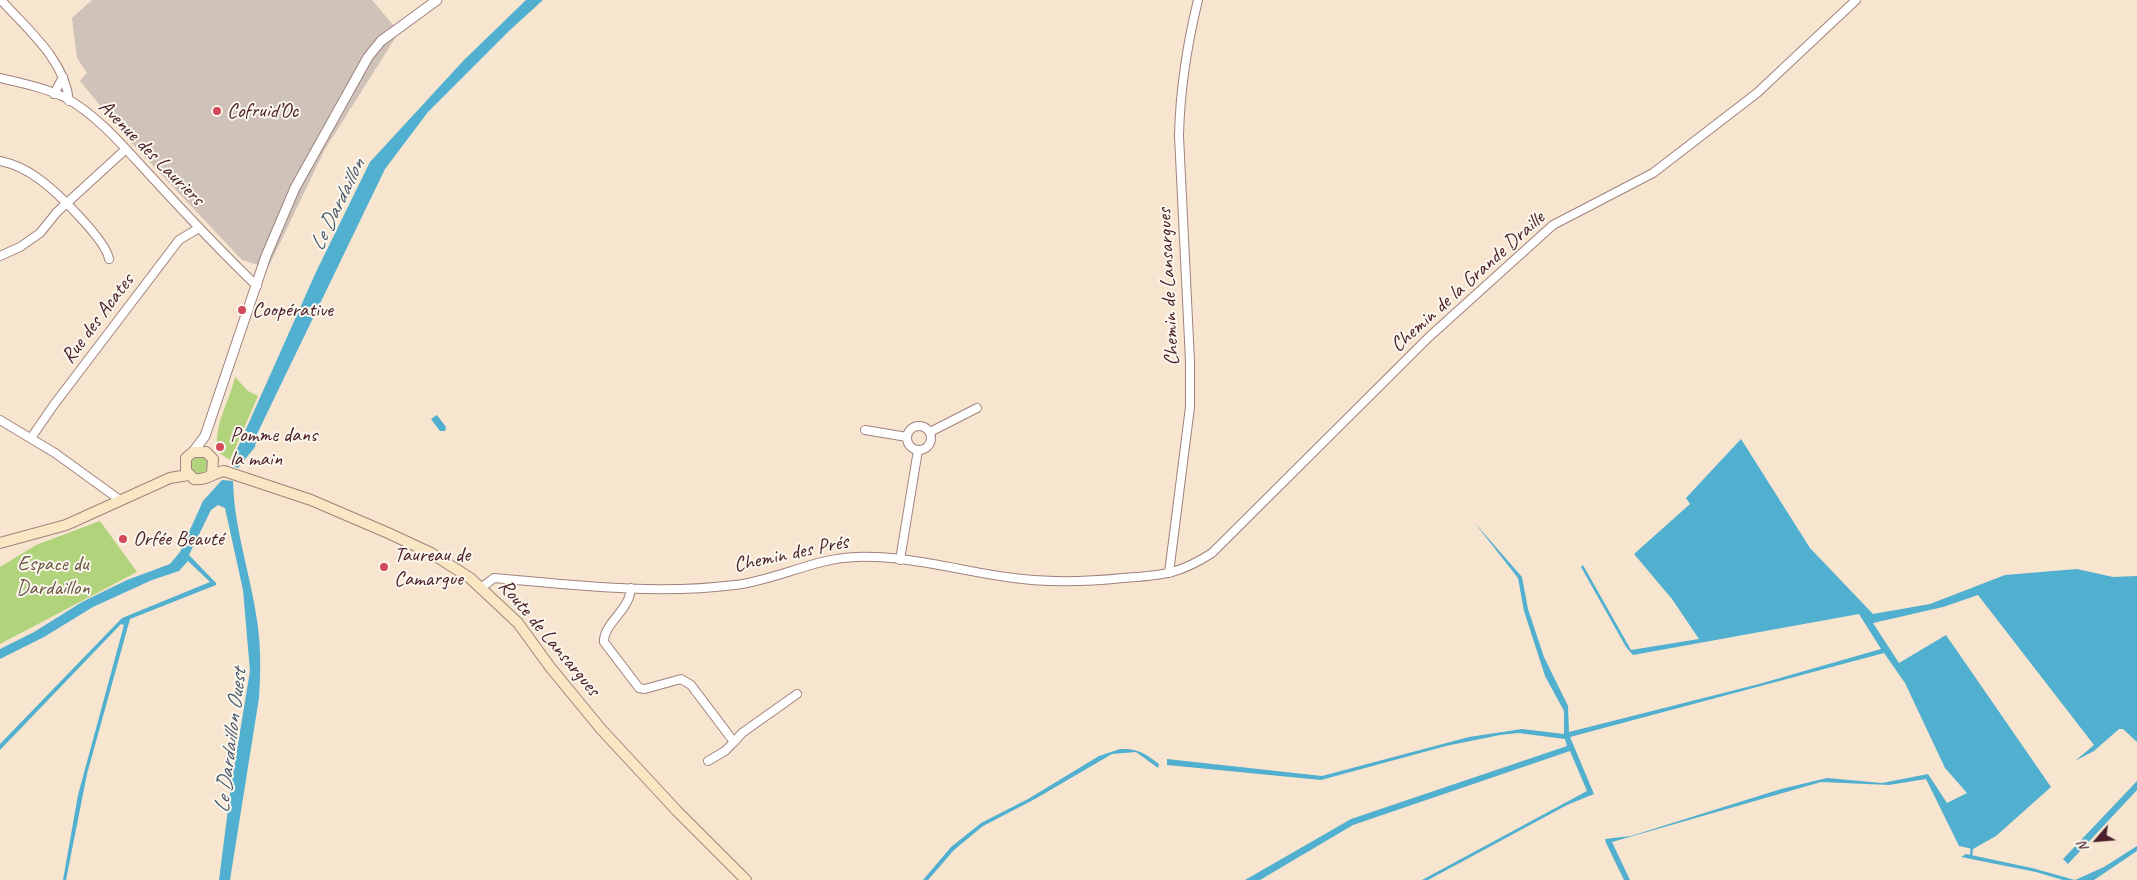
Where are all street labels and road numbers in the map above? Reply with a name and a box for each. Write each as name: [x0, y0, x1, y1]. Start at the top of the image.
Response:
street label: Avenue des Lauriers: [93, 95, 209, 211]
street label: Chemin de la Grande Draille: [1386, 206, 1550, 358]
street label: Chemin de Lansargues: [1152, 208, 1186, 366]
street label: Rue des Acates: [56, 269, 140, 369]
street label: Chemin des Prés: [731, 530, 851, 578]
street label: Route de Lansargues: [493, 574, 605, 702]

